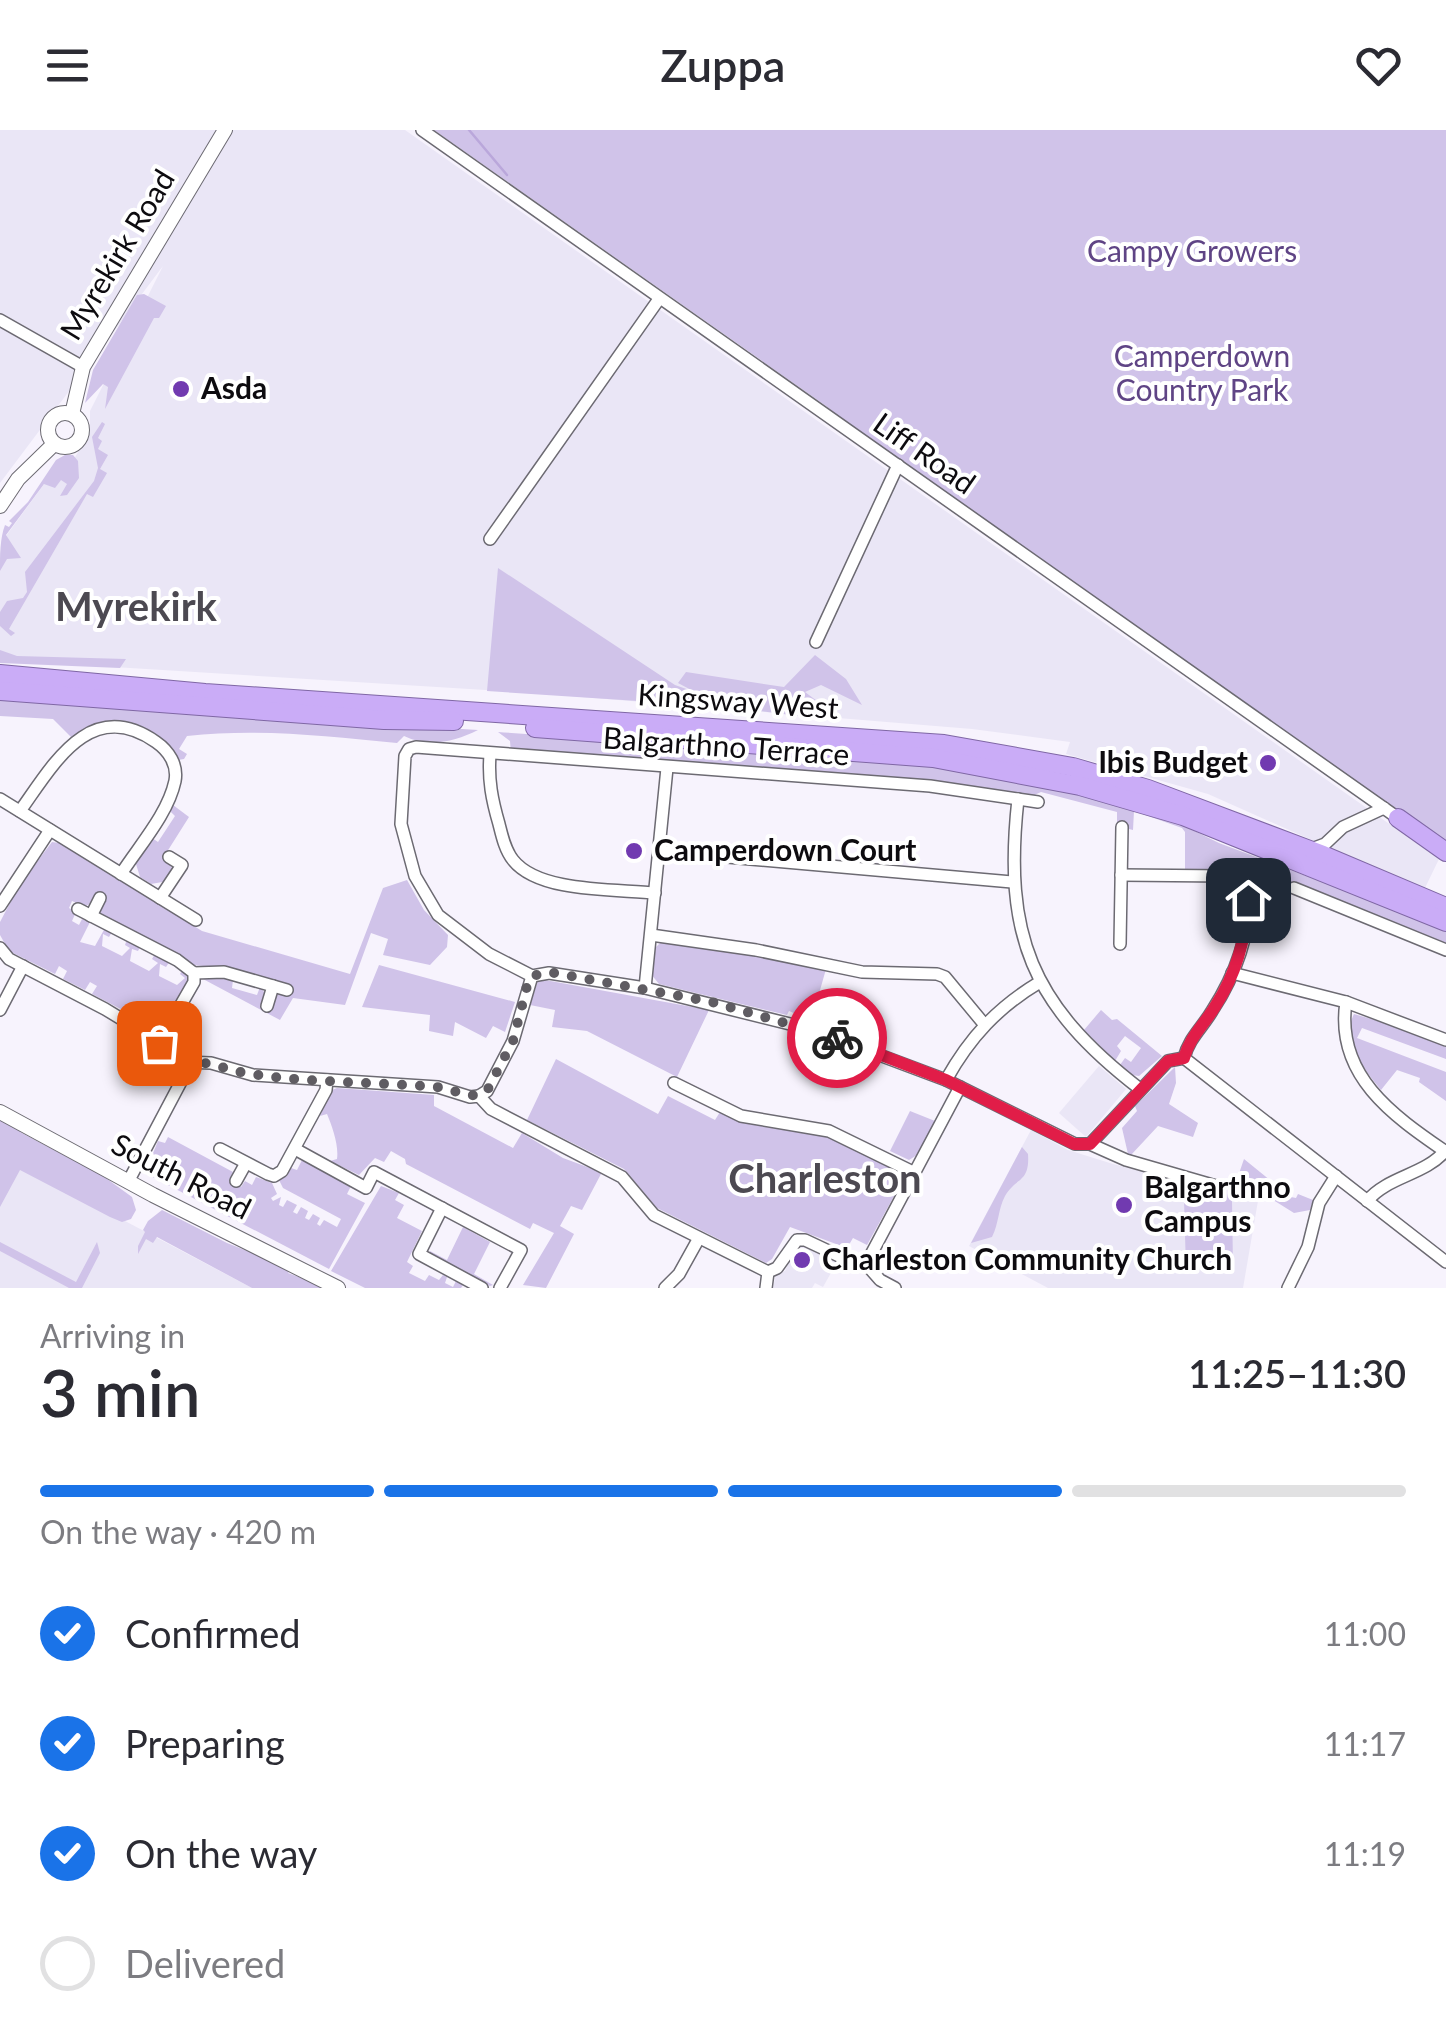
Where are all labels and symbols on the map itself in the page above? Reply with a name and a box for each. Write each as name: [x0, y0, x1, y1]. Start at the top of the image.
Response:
street label: Myrekirk Road: [51, 162, 181, 346]
park label: Campy Growers: [1087, 232, 1297, 268]
park label: Camperdown Country Park: [1114, 337, 1290, 407]
place label: Asda: [200, 369, 267, 405]
marker: Asda: [170, 378, 192, 400]
street label: Liff Road: [867, 404, 983, 500]
district label: Myrekirk: [55, 582, 218, 630]
street label: Kingsway West: [636, 675, 840, 725]
street label: Balgarthno Terrace: [602, 718, 851, 772]
place label: Ibis Budget: [1098, 743, 1248, 779]
marker: Ibis Budget: [1257, 752, 1279, 774]
place label: Camperdown Court: [654, 831, 916, 867]
marker: Camperdown Court: [623, 840, 645, 862]
pin: [1206, 858, 1291, 943]
courier: [787, 988, 887, 1088]
pin: [117, 1001, 202, 1086]
street label: South Road: [106, 1125, 258, 1226]
district label: Charleston: [728, 1154, 922, 1202]
place label: Balgarthno Campus: [1144, 1168, 1291, 1238]
marker: Balgarthno Campus: [1113, 1194, 1135, 1216]
place label: Charleston Community Church: [822, 1240, 1232, 1276]
marker: Charleston Community Church: [791, 1249, 813, 1271]

